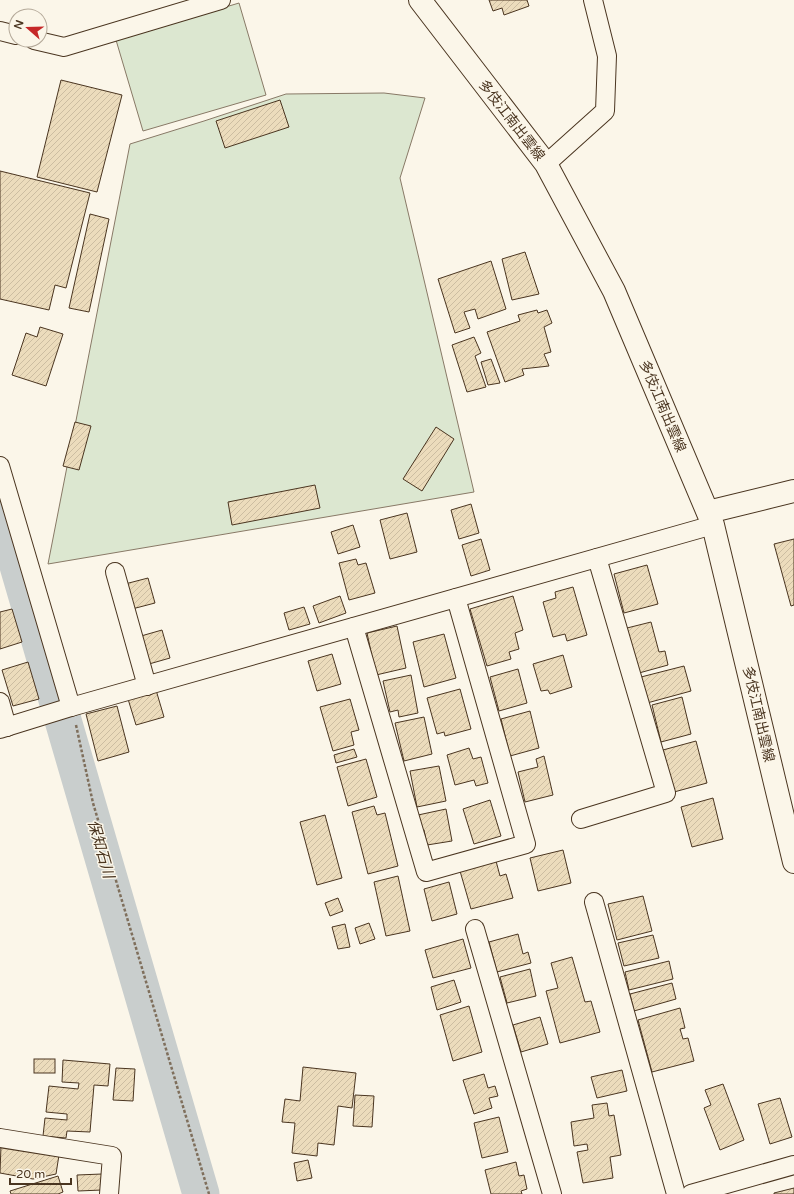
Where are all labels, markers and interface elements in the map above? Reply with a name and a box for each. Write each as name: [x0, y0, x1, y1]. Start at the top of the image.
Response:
north arrow: [8, 8, 48, 48]
text: N: [11, 18, 27, 31]
street label: 多伎江南出雲線: [475, 76, 548, 164]
street label: 多伎江南出雲線: [636, 358, 690, 455]
street label: 多伎江南出雲線: [739, 664, 778, 764]
water label: 保知石川: [84, 818, 118, 882]
scale bar: [10, 1160, 71, 1186]
text: 20 m: [16, 1167, 45, 1181]

